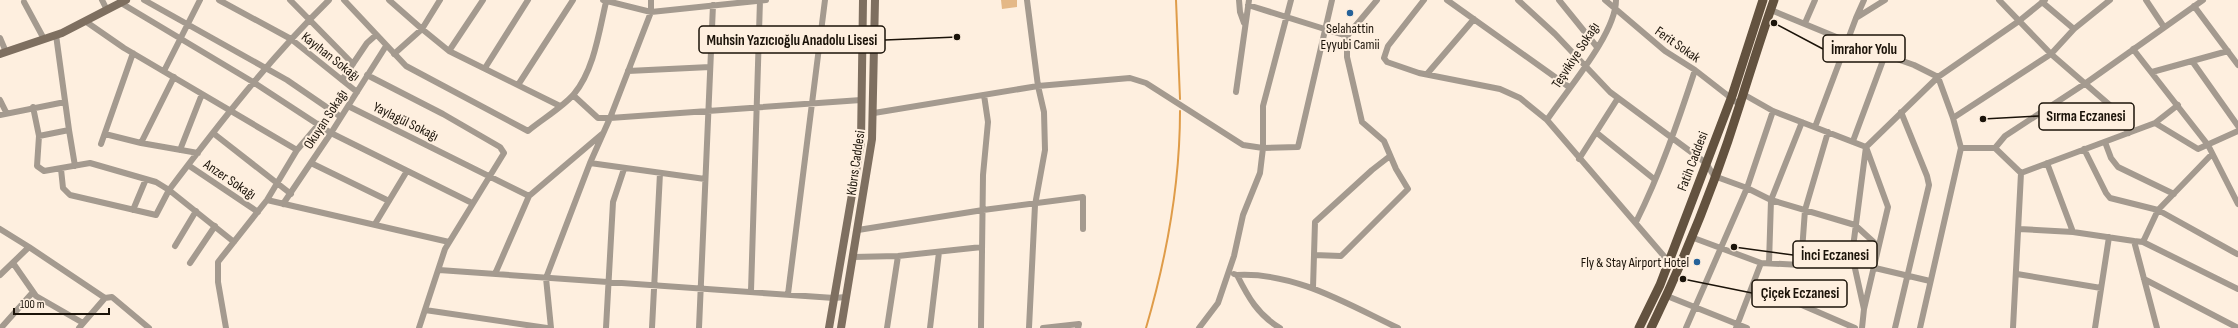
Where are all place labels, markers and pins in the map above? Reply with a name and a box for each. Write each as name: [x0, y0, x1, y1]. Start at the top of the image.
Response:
marker: Selahattin Eyyubi Camii: [1345, 8, 1355, 18]
place label: Selahattin Eyyubi Camii: [1320, 20, 1380, 53]
callout: Muhsin Yazıcıoğlu Anadolu Lisesi: [699, 26, 885, 53]
callout: İmrahor Yolu: [1823, 35, 1905, 62]
callout: Sırma Eczanesi: [2039, 103, 2134, 130]
callout: İnci Eczanesi: [1793, 241, 1877, 268]
place label: Fly & Stay Airport Hotel: [1581, 254, 1689, 271]
marker: Fly & Stay Airport Hotel: [1692, 257, 1702, 267]
callout: Çiçek Eczanesi: [1752, 280, 1847, 307]

